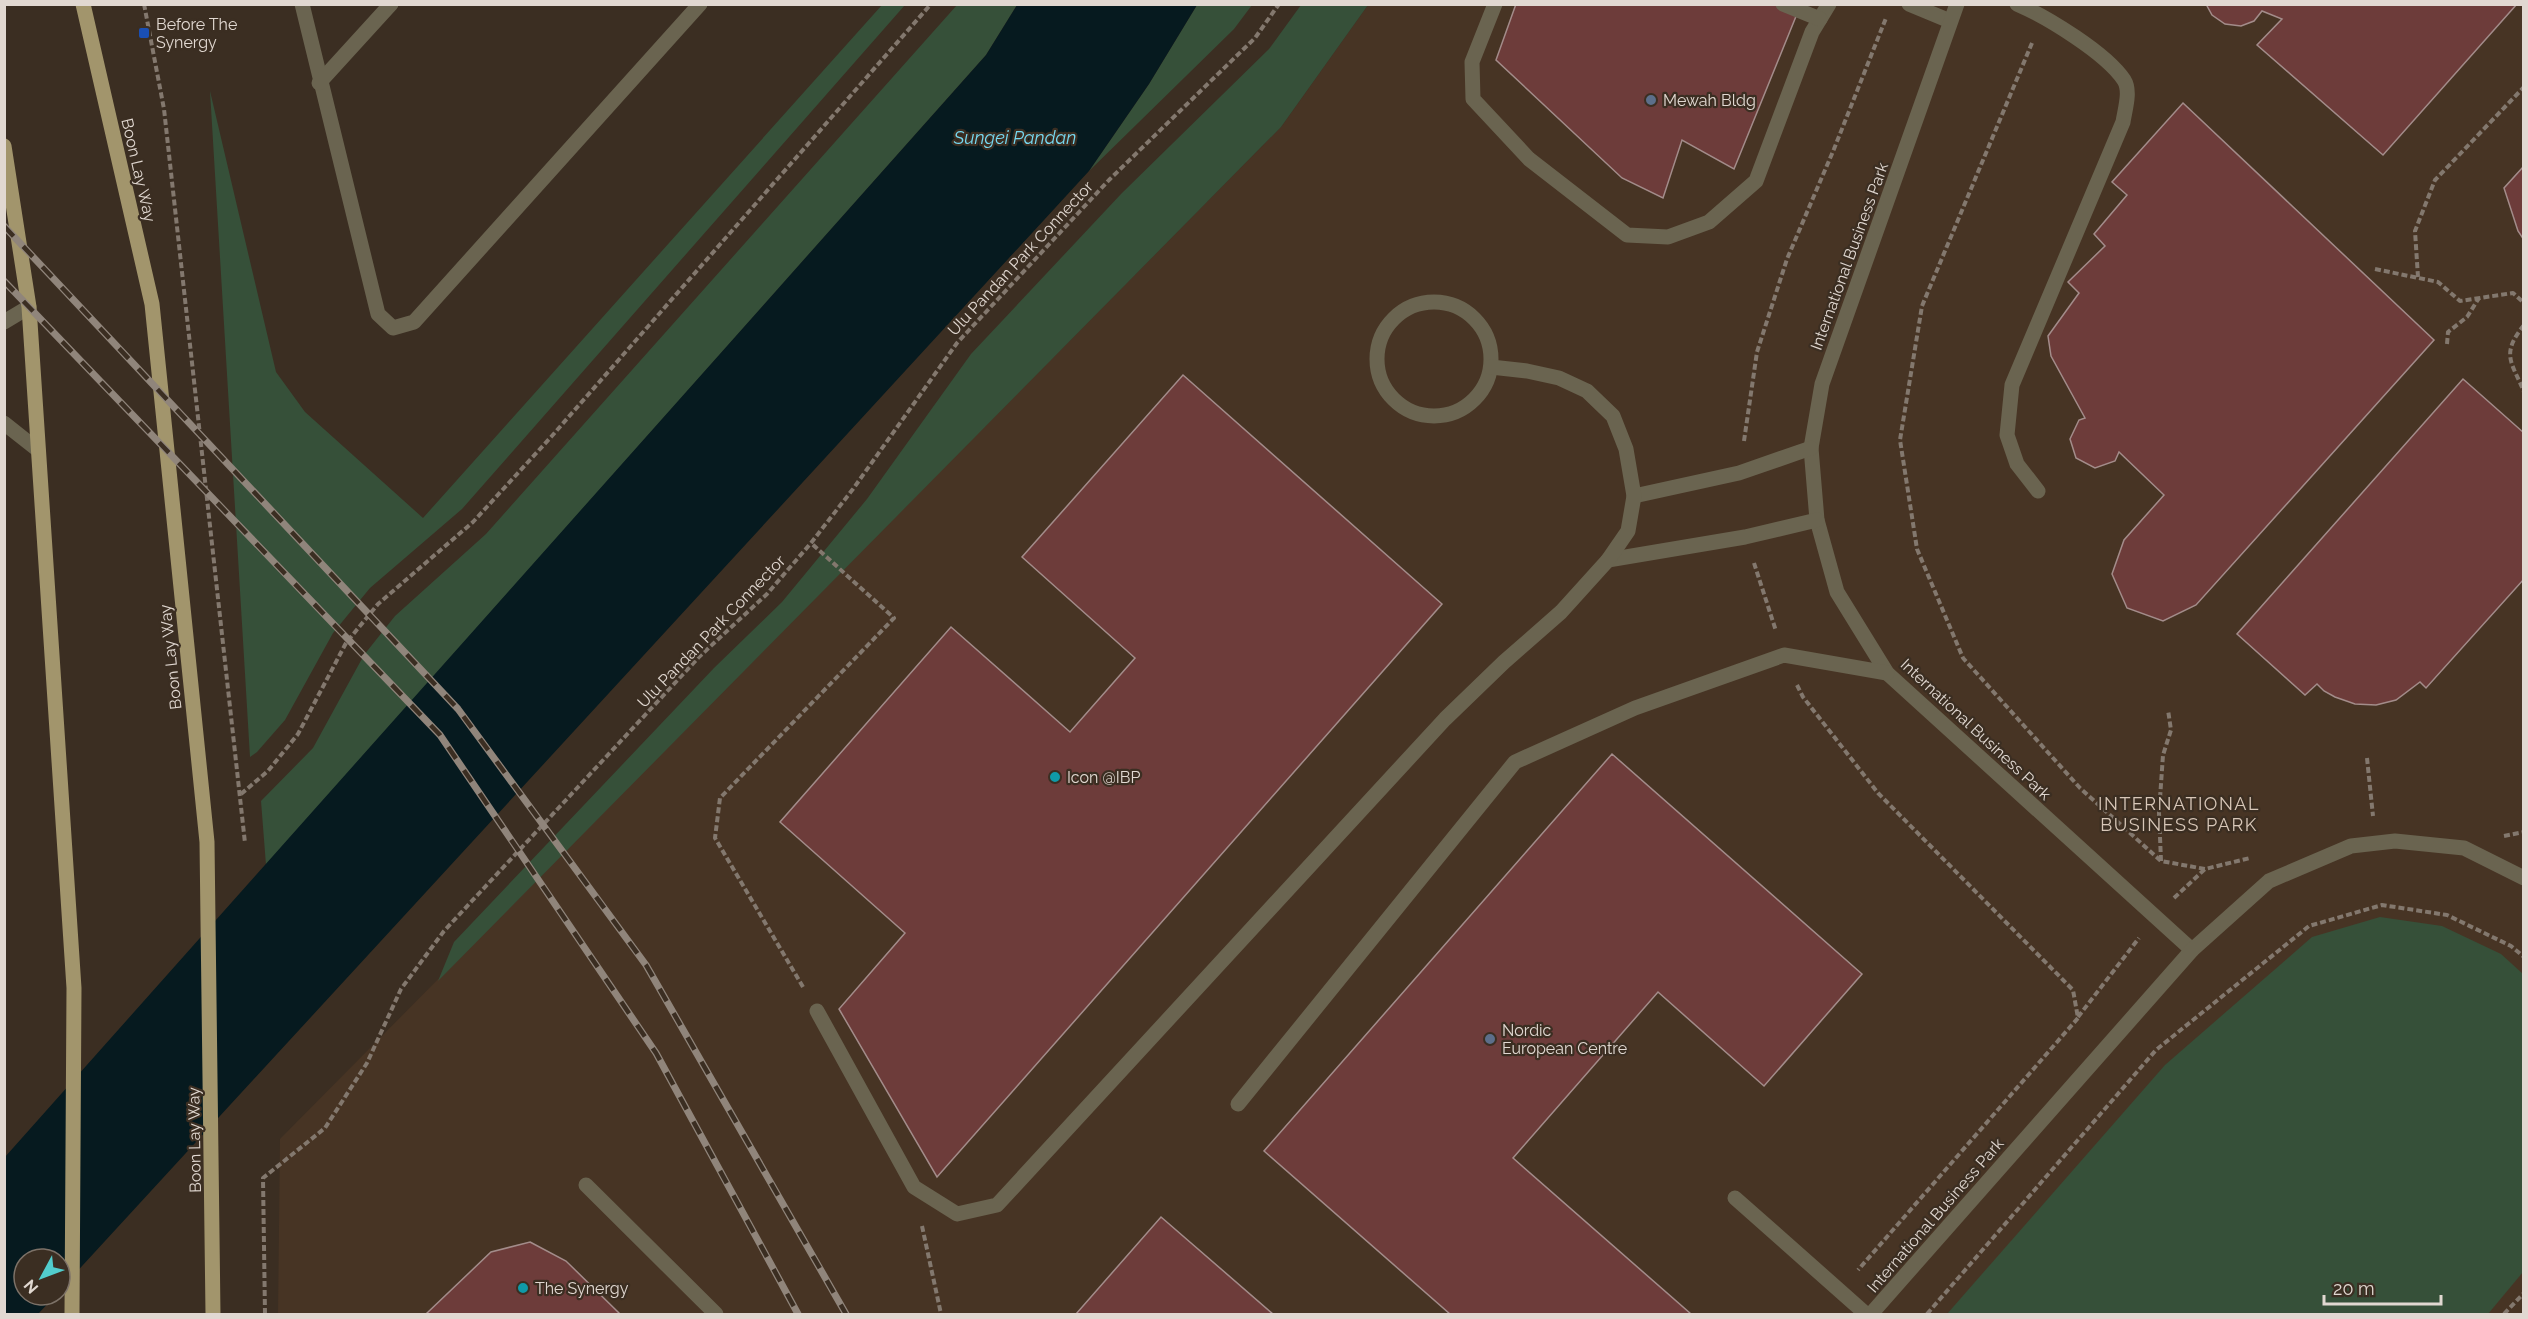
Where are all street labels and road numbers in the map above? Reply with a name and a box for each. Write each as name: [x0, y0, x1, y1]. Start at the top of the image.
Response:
street label: Boon Lay Way: [117, 116, 160, 224]
street label: International Business Park: [1807, 159, 1892, 353]
street label: Ulu Pandan Park Connector: [944, 177, 1097, 340]
street label: Ulu Pandan Park Connector: [634, 551, 789, 711]
street label: Boon Lay Way: [155, 603, 185, 711]
street label: International Business Park: [1897, 655, 2055, 804]
street label: Boon Lay Way: [184, 1087, 205, 1193]
street label: International Business Park: [1863, 1134, 2008, 1296]

